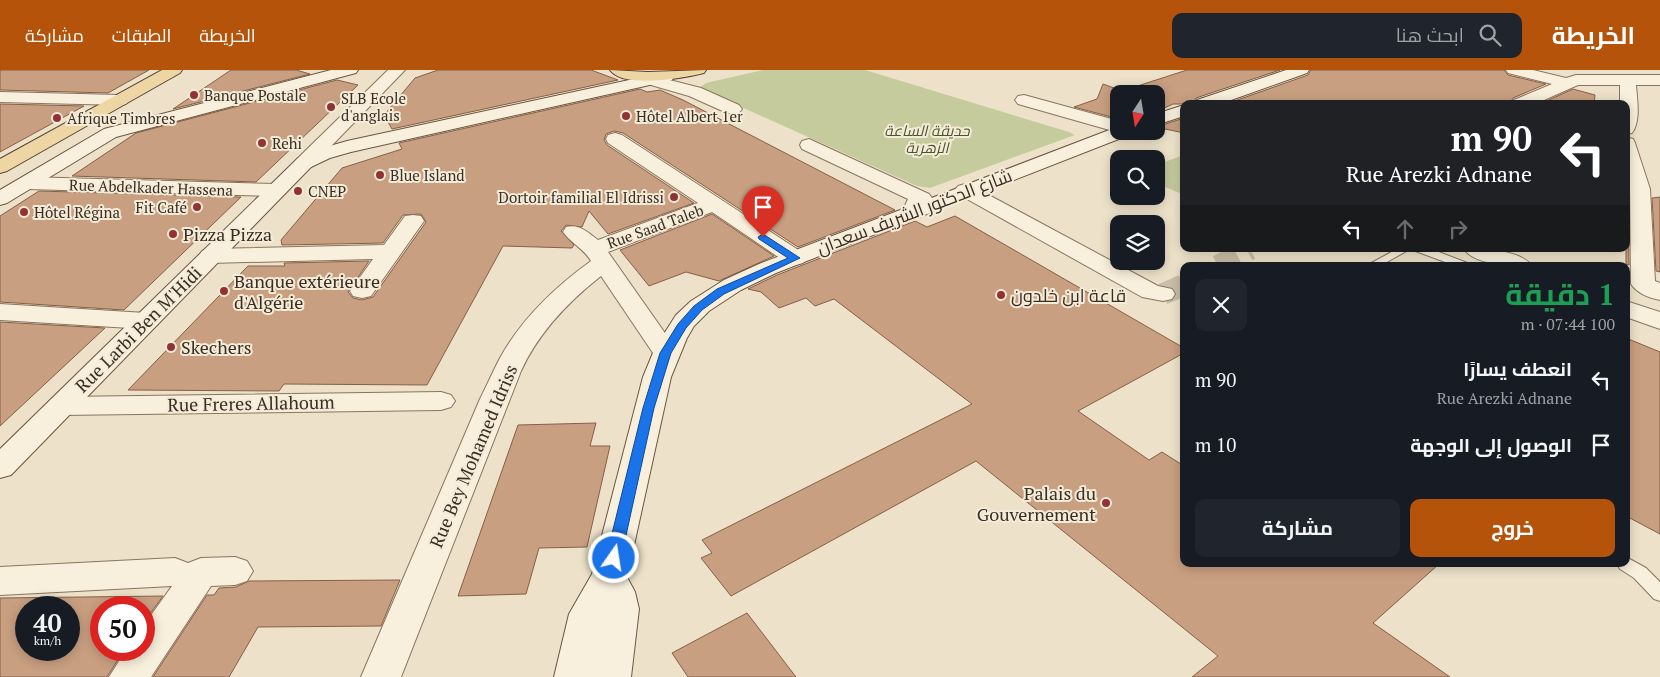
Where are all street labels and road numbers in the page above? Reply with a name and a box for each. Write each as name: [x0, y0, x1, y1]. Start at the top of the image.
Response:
street label: شارغ الدكتور الشريف سعدان: [813, 163, 1016, 260]
street label: Rue Abdelkader Hassena: [69, 174, 234, 200]
street label: Rue Saad Taleb: [604, 199, 706, 253]
street label: Rue Larbi Ben M'Hidi: [70, 261, 206, 397]
street label: Rue Bey Mohamed Idriss: [423, 361, 523, 551]
street label: Rue Freres Allahoum: [167, 390, 335, 416]

